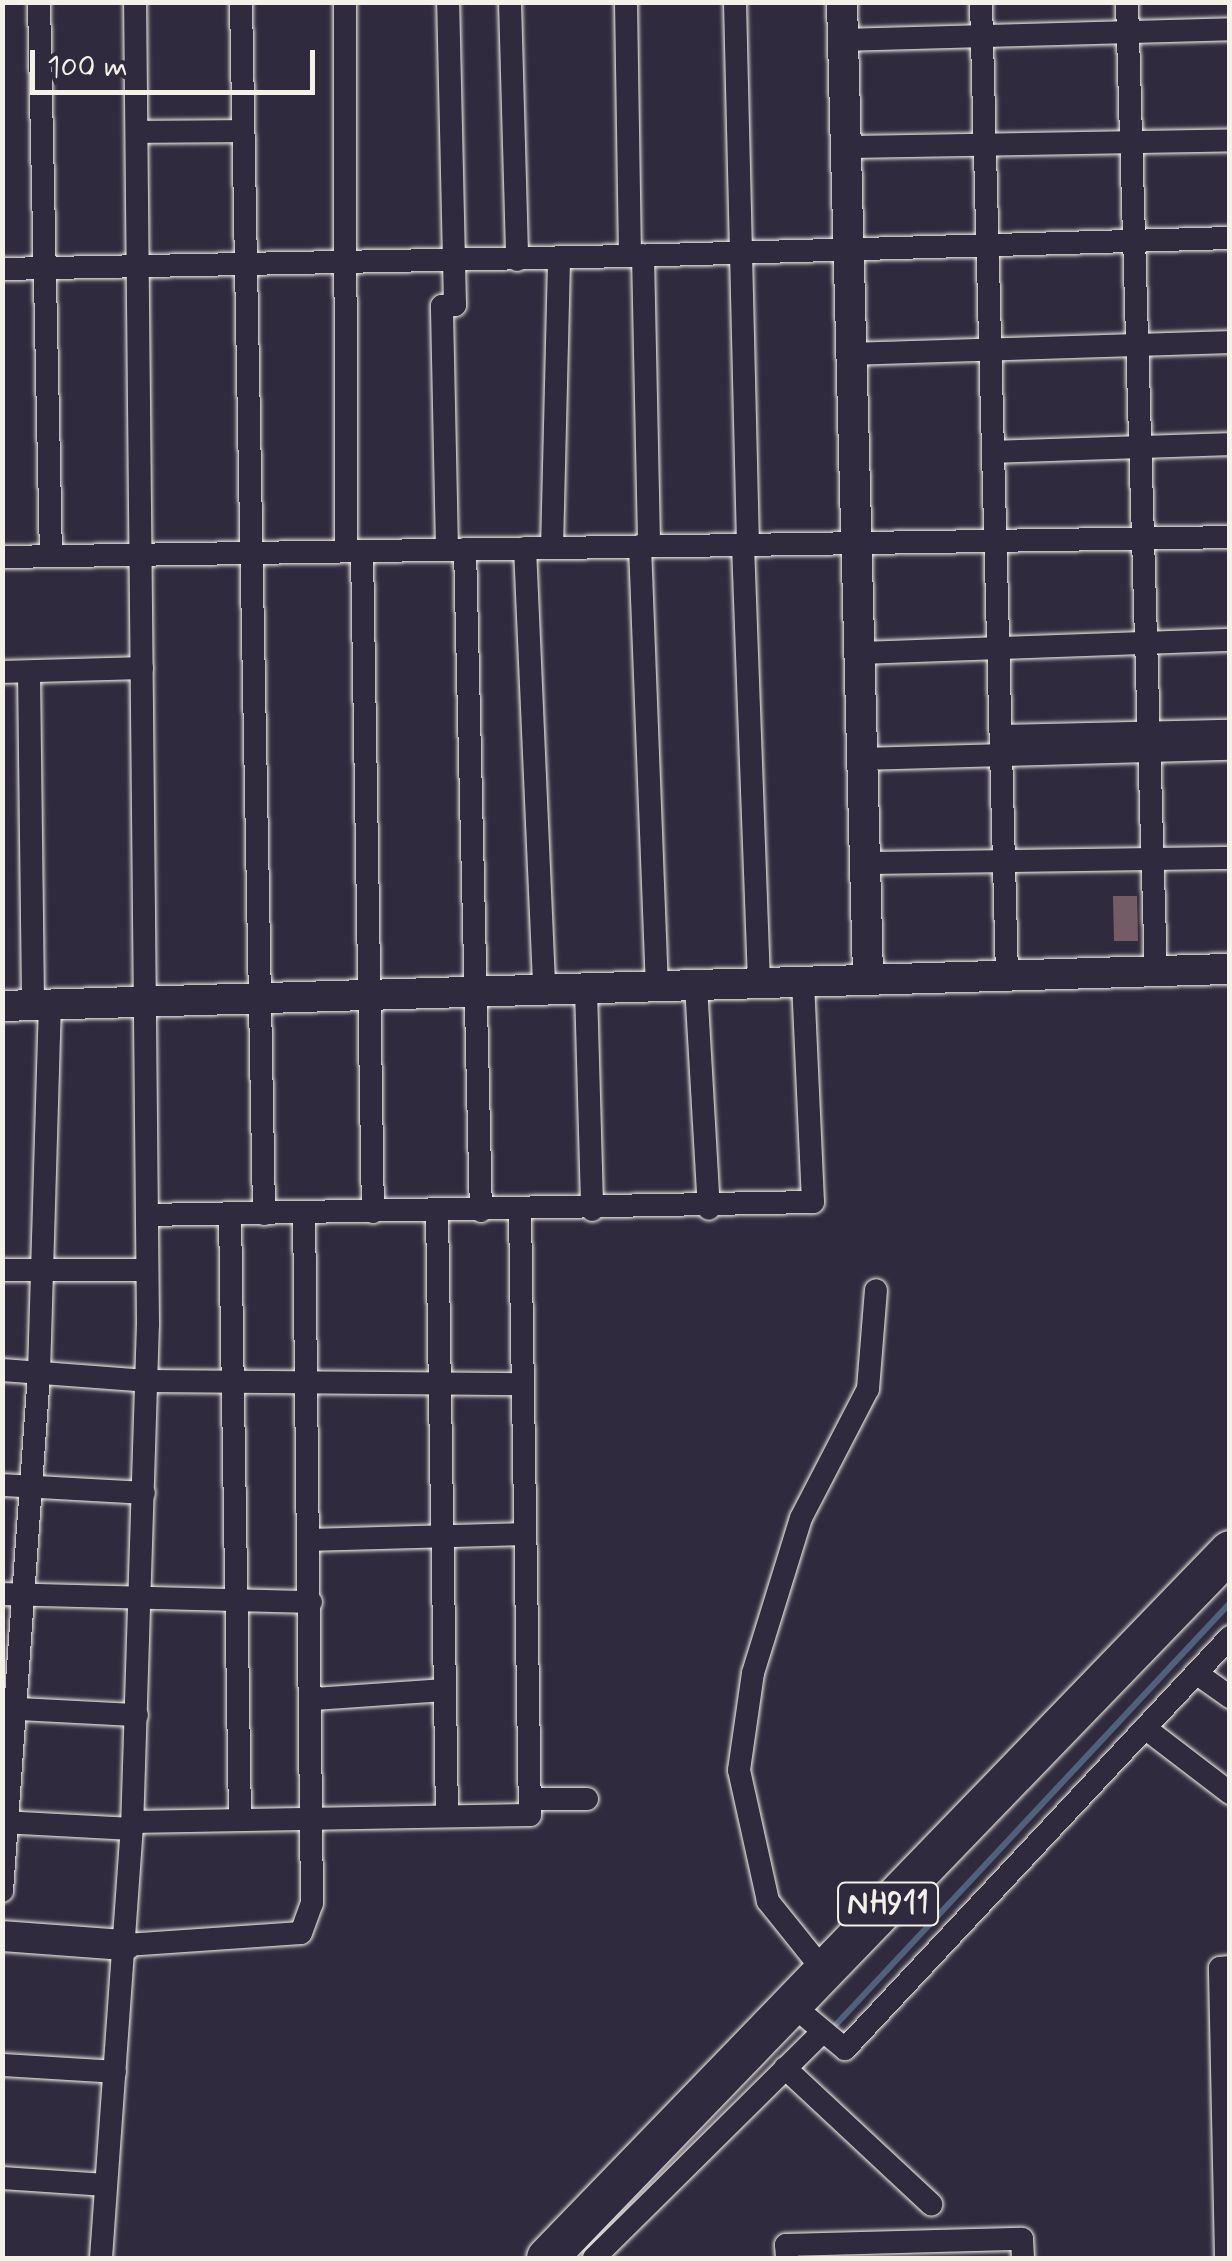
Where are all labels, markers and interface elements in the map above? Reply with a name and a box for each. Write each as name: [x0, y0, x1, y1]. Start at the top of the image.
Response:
scale bar: [35, 30, 320, 92]
text: 100 m: [47, 48, 128, 87]
road number: NH911: [836, 1877, 940, 1931]

